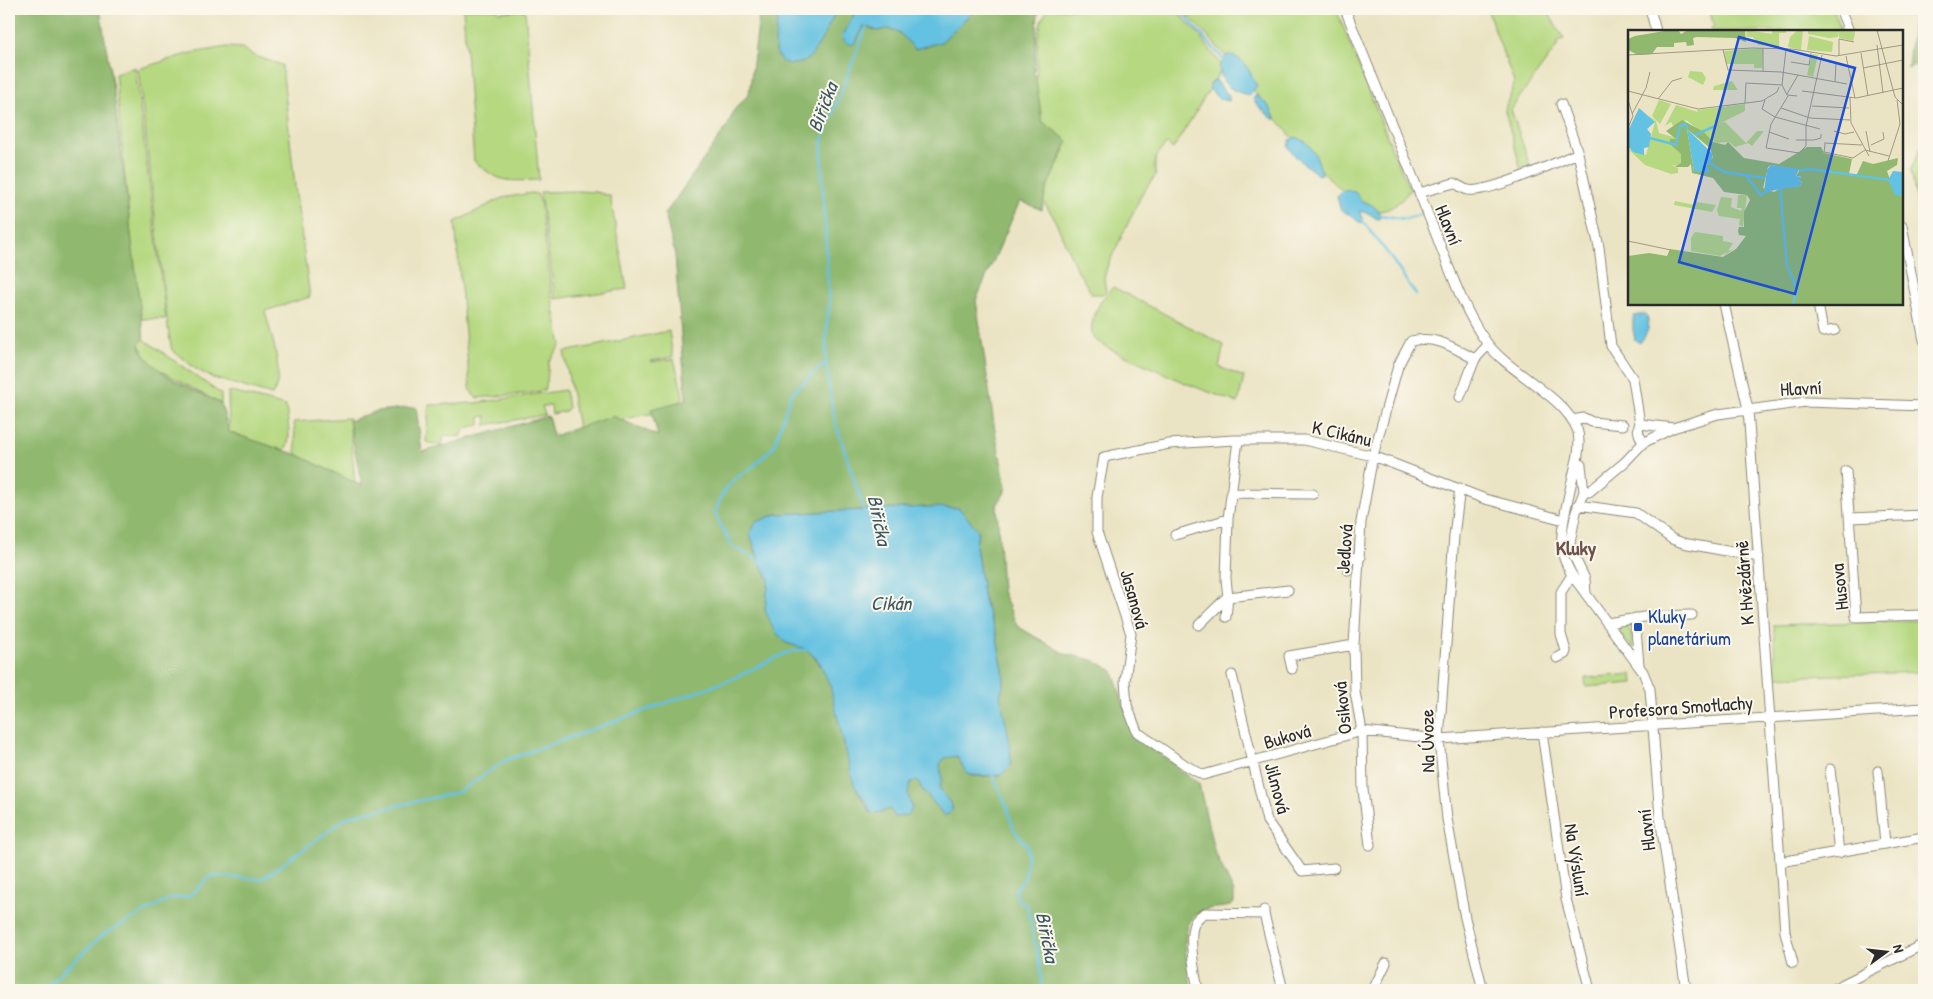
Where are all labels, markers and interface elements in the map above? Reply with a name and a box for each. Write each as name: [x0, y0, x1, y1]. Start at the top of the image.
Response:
inset map: [1628, 30, 1903, 305]
water label: Biřička: [800, 76, 844, 136]
street label: Hlavní: [1429, 201, 1469, 249]
street label: Hlavní: [1779, 374, 1823, 402]
street label: K Cikánu: [1310, 414, 1375, 453]
water label: Biřička: [862, 492, 899, 550]
street label: Jedlová: [1329, 523, 1359, 575]
district label: Kluky: [1556, 534, 1597, 562]
street label: K Hvězdárně: [1728, 539, 1760, 626]
street label: Husova: [1824, 562, 1854, 611]
street label: Jasanová: [1114, 566, 1156, 632]
water label: Cikán: [871, 589, 913, 616]
place label: Kluky planetárium: [1648, 603, 1731, 651]
marker: Kluky planetárium: [1632, 621, 1644, 633]
street label: Osiková: [1326, 680, 1358, 736]
street label: Profesora Smotlachy: [1608, 689, 1754, 725]
street label: Na Úvoze: [1413, 709, 1441, 773]
street label: Buková: [1260, 717, 1314, 755]
street label: Jilmová: [1259, 760, 1297, 817]
street label: Hlavní: [1631, 808, 1661, 852]
street label: Na Výsluní: [1558, 822, 1596, 898]
water label: Biřička: [1030, 910, 1067, 967]
north arrow: [1860, 926, 1910, 976]
text: N: [1889, 942, 1909, 955]

